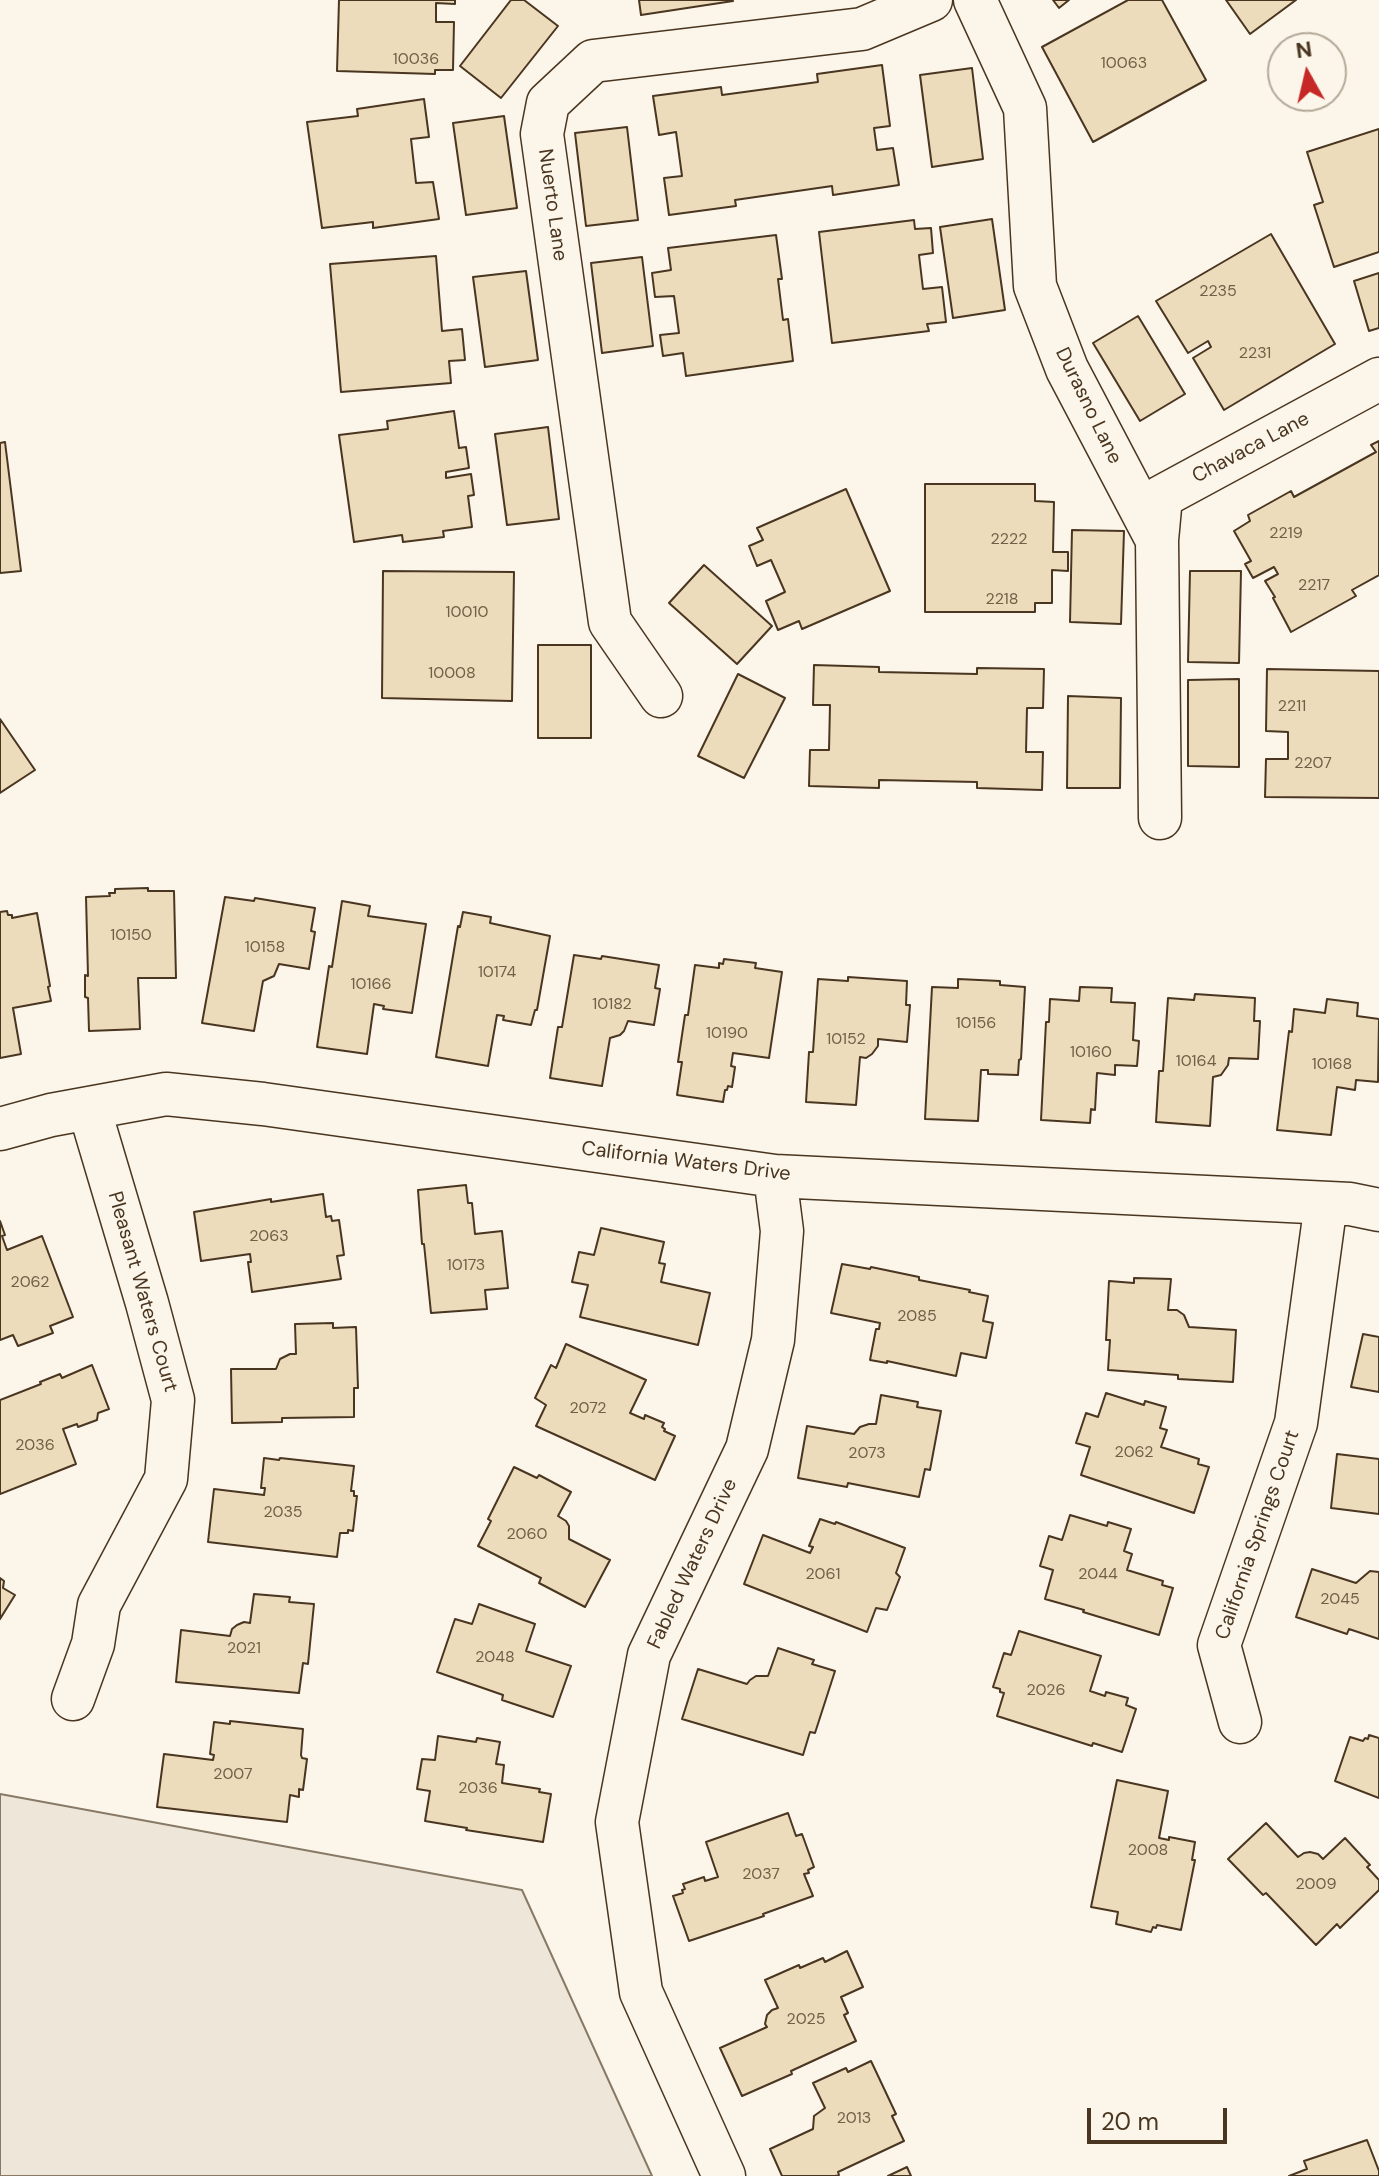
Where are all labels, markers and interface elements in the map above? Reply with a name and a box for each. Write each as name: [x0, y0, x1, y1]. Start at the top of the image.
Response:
north arrow: [1267, 32, 1347, 112]
text: N: [1294, 34, 1314, 65]
house number: 10036: [393, 50, 439, 70]
house number: 10063: [1101, 54, 1147, 74]
street label: Nuerto Lane: [532, 147, 572, 263]
house number: 2235: [1199, 282, 1237, 302]
street label: Durasno Lane: [1049, 344, 1127, 468]
house number: 2231: [1239, 344, 1271, 364]
street label: Chavaca Lane: [1188, 407, 1314, 489]
house number: 2219: [1269, 524, 1303, 544]
house number: 2222: [991, 530, 1027, 550]
house number: 2217: [1298, 576, 1330, 596]
house number: 2218: [985, 590, 1019, 610]
house number: 10010: [446, 603, 488, 623]
house number: 10008: [428, 664, 476, 684]
house number: 2211: [1278, 697, 1306, 717]
house number: 2207: [1294, 754, 1332, 774]
house number: 10150: [110, 926, 152, 946]
house number: 10158: [245, 938, 285, 958]
house number: 10174: [478, 963, 516, 983]
house number: 10166: [350, 975, 392, 995]
house number: 10182: [592, 995, 632, 1015]
house number: 10156: [956, 1014, 996, 1034]
house number: 10190: [706, 1024, 748, 1044]
house number: 10152: [826, 1030, 866, 1050]
house number: 10160: [1070, 1043, 1112, 1063]
house number: 10164: [1176, 1052, 1216, 1072]
house number: 10168: [1312, 1055, 1352, 1075]
street label: California Waters Drive: [580, 1137, 792, 1187]
street label: Pleasant Waters Court: [102, 1189, 182, 1395]
house number: 2063: [249, 1227, 289, 1247]
house number: 10173: [447, 1256, 485, 1276]
house number: 2062: [11, 1273, 49, 1293]
house number: 2085: [897, 1307, 937, 1327]
house number: 2072: [569, 1399, 607, 1419]
street label: California Springs Court: [1211, 1427, 1305, 1643]
house number: 2036: [15, 1436, 55, 1456]
house number: 2062: [1115, 1443, 1153, 1463]
house number: 2073: [848, 1444, 886, 1464]
street label: Fabled Waters Drive: [643, 1475, 743, 1653]
house number: 2035: [263, 1503, 303, 1523]
house number: 2060: [507, 1525, 547, 1545]
house number: 2061: [805, 1565, 841, 1585]
house number: 2044: [1078, 1565, 1118, 1585]
house number: 2045: [1320, 1590, 1360, 1610]
house number: 2021: [227, 1639, 261, 1659]
house number: 2048: [475, 1648, 515, 1668]
house number: 2026: [1026, 1681, 1066, 1701]
house number: 2007: [213, 1765, 253, 1785]
house number: 2036: [458, 1779, 498, 1799]
house number: 2008: [1128, 1841, 1168, 1861]
house number: 2037: [742, 1865, 780, 1885]
house number: 2009: [1296, 1875, 1336, 1895]
house number: 2025: [787, 2010, 825, 2030]
scale bar: [1091, 2092, 1231, 2142]
text: 20 m: [1101, 2106, 1159, 2137]
house number: 2013: [837, 2109, 871, 2129]

